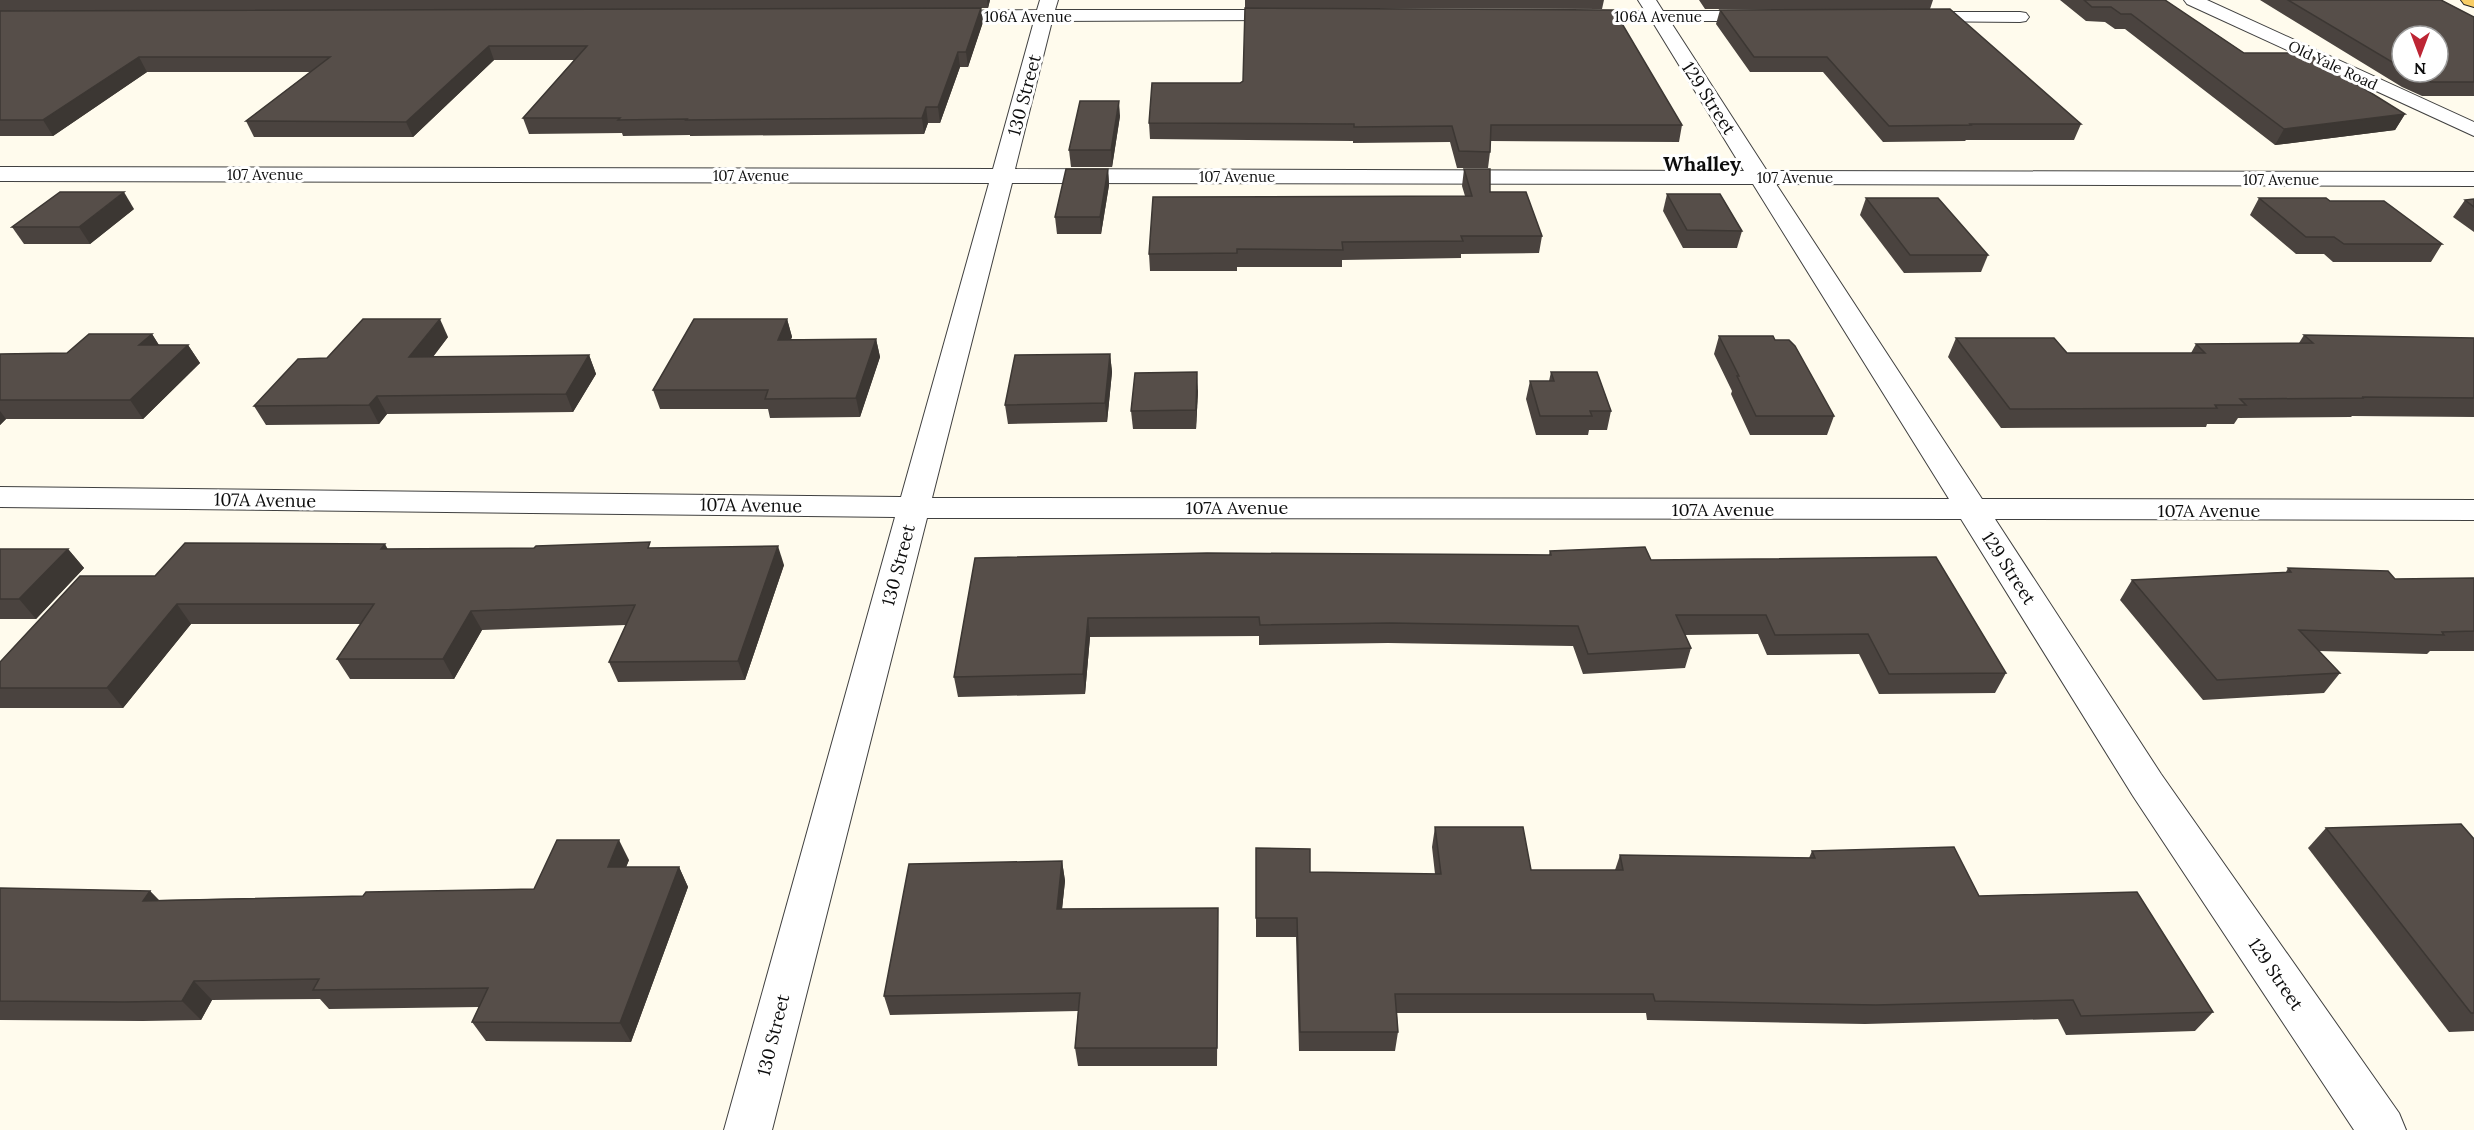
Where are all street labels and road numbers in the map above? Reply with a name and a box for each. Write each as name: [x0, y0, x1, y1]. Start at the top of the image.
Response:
street label: 106A Avenue: [984, 7, 1072, 26]
street label: 106A Avenue: [1614, 7, 1702, 26]
street label: Old Yale Road: [2285, 36, 2381, 94]
street label: 130 Street: [1002, 52, 1046, 138]
street label: 129 Street: [1677, 57, 1741, 139]
street label: 107 Avenue: [227, 165, 303, 184]
street label: 107 Avenue: [713, 166, 789, 185]
street label: 107 Avenue: [1199, 167, 1275, 186]
street label: 107 Avenue: [1757, 168, 1833, 187]
street label: 107 Avenue: [2243, 170, 2319, 189]
street label: 107A Avenue: [214, 488, 317, 512]
street label: 107A Avenue: [700, 493, 803, 517]
street label: 107A Avenue: [1186, 496, 1288, 519]
street label: 107A Avenue: [1672, 498, 1774, 521]
street label: 107A Avenue: [2158, 499, 2260, 522]
street label: 130 Street: [876, 522, 920, 608]
street label: 129 Street: [1977, 527, 2041, 609]
street label: 129 Street: [2243, 933, 2309, 1015]
street label: 130 Street: [752, 992, 794, 1078]

